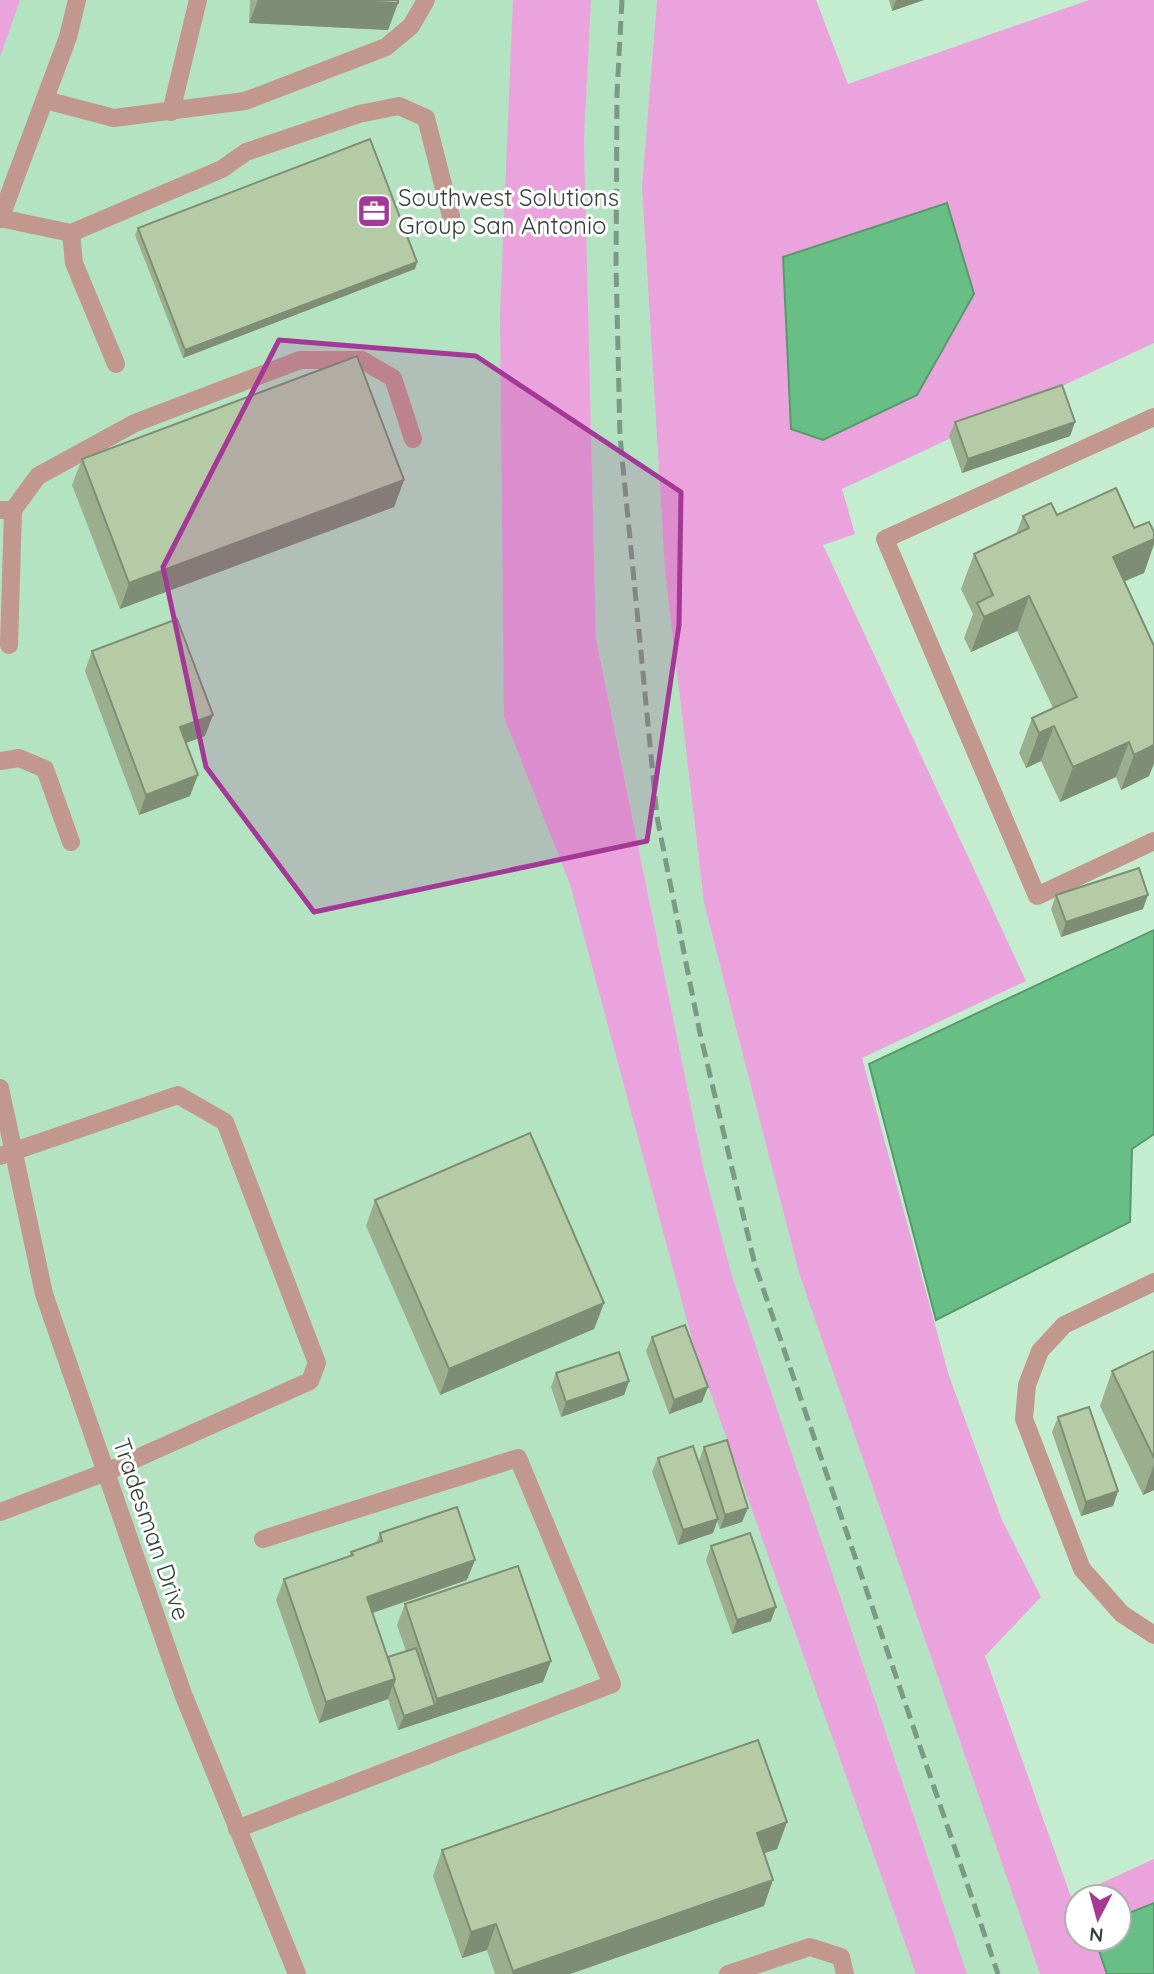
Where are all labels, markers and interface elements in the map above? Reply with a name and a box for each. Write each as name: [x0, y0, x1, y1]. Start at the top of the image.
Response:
place label: Southwest Solutions Group San Antonio: [398, 182, 619, 240]
office icon: Southwest Solutions Group San Antonio: [355, 192, 393, 230]
street label: Tradesman Drive: [107, 1434, 197, 1624]
north arrow: [1063, 1883, 1133, 1953]
text: N: [1088, 1922, 1104, 1948]

